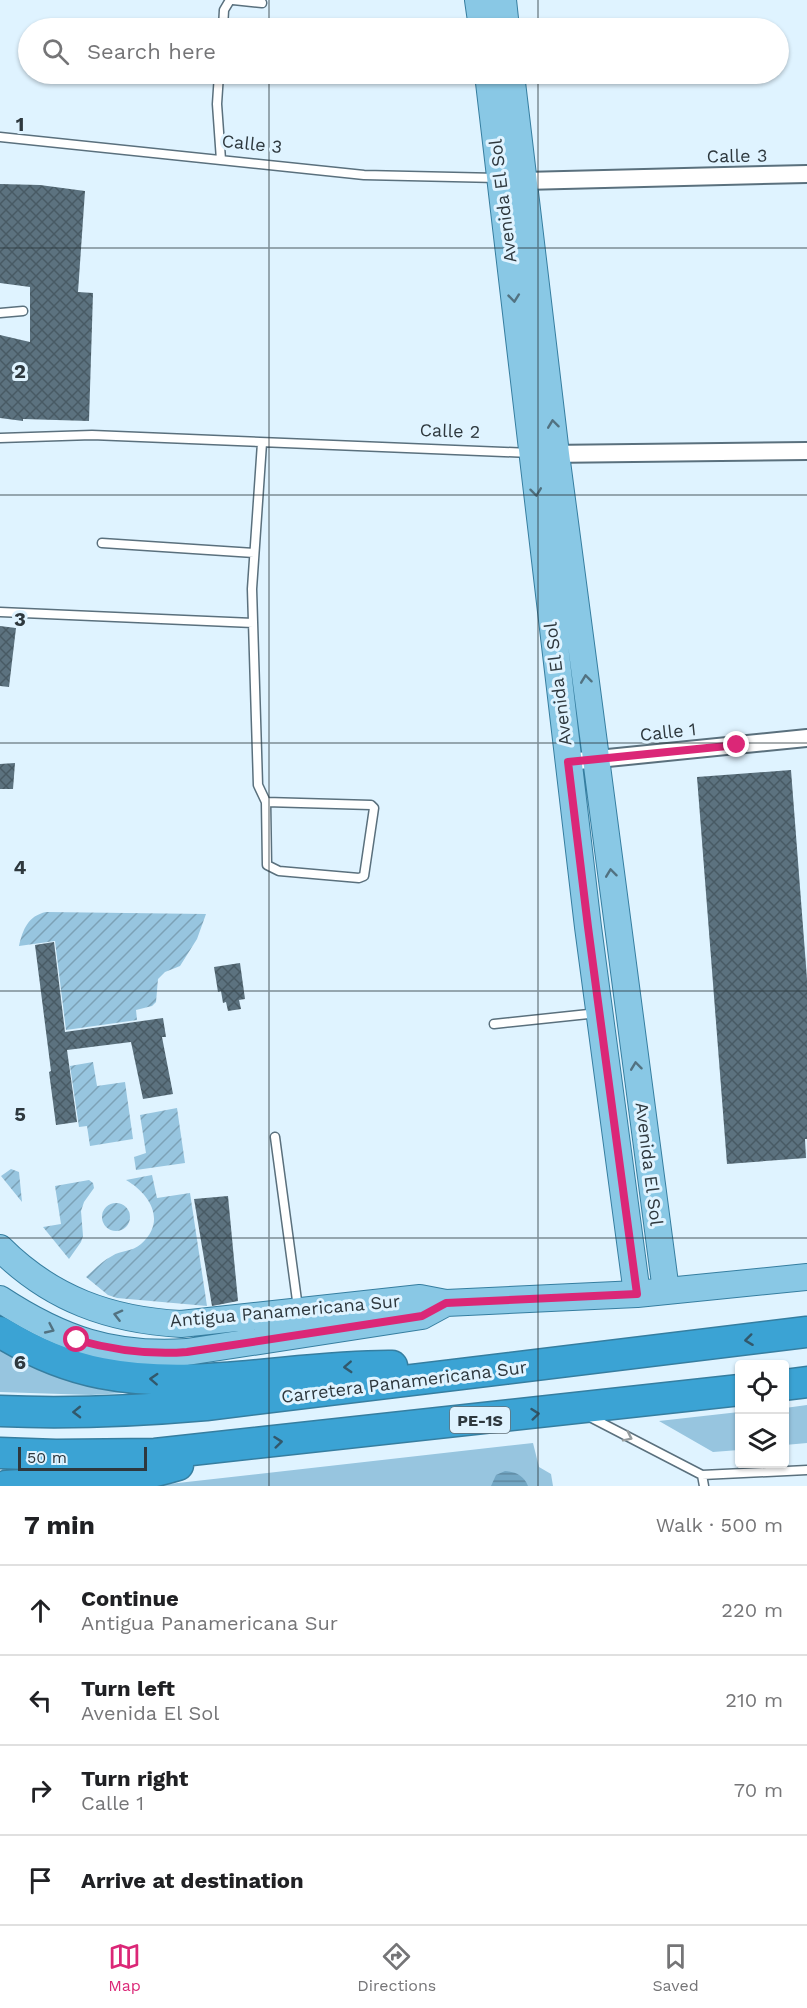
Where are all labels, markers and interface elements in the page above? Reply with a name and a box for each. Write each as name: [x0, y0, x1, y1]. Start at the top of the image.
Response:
search box: [18, 18, 789, 84]
icon: search: [39, 35, 72, 68]
text: Search here: [87, 39, 216, 64]
text: 1: [16, 112, 24, 136]
street label: Calle 3: [221, 130, 283, 157]
street label: Avenida El Sol: [484, 138, 521, 264]
street label: Calle 3: [707, 144, 767, 167]
one-way arrow: [507, 294, 520, 303]
text: 2: [14, 359, 26, 383]
street label: Calle 2: [419, 419, 481, 442]
one-way arrow: [547, 419, 559, 428]
one-way arrow: [529, 488, 541, 497]
text: 3: [14, 607, 26, 631]
street label: Avenida El Sol: [539, 621, 576, 747]
one-way arrow: [580, 675, 592, 684]
street label: Calle 1: [639, 718, 697, 745]
route end: [723, 731, 749, 757]
text: 4: [14, 855, 27, 879]
one-way arrow: [605, 868, 618, 877]
one-way arrow: [631, 1062, 643, 1071]
street label: Avenida El Sol: [631, 1101, 668, 1227]
text: 5: [14, 1102, 26, 1126]
street label: Antigua Panamericana Sur: [169, 1290, 401, 1331]
one-way arrow: [113, 1310, 123, 1323]
one-way arrow: [44, 1322, 55, 1334]
route start: [63, 1326, 89, 1352]
one-way arrow: [744, 1333, 754, 1345]
text: 6: [14, 1350, 26, 1374]
street label: Carretera Panamericana Sur: [280, 1356, 528, 1407]
map controls: [735, 1360, 789, 1468]
button: locate: [735, 1360, 789, 1414]
one-way arrow: [344, 1361, 353, 1374]
one-way arrow: [149, 1373, 158, 1386]
one-way arrow: [73, 1406, 82, 1418]
road number: PE-1S: [450, 1407, 510, 1433]
one-way arrow: [530, 1408, 539, 1421]
button: layers: [735, 1414, 789, 1468]
one-way arrow: [622, 1429, 633, 1441]
one-way arrow: [274, 1436, 283, 1448]
scale bar: [18, 1444, 147, 1472]
text: 50 m: [27, 1448, 67, 1467]
text: 7 min: [24, 1510, 95, 1540]
text: Walk · 500 m: [656, 1513, 783, 1537]
text: Continue: [81, 1586, 179, 1611]
icon: ahead: [24, 1594, 57, 1627]
text: 220 m: [721, 1598, 783, 1622]
text: Antigua Panamericana Sur: [81, 1611, 338, 1635]
text: Turn left: [81, 1676, 175, 1701]
icon: left: [24, 1684, 57, 1717]
text: 210 m: [725, 1688, 783, 1712]
text: Avenida El Sol: [81, 1701, 219, 1725]
text: Turn right: [81, 1766, 188, 1791]
icon: right: [24, 1774, 57, 1807]
text: 70 m: [734, 1778, 783, 1802]
text: Calle 1: [81, 1791, 144, 1815]
icon: arrive: [24, 1864, 57, 1897]
text: Arrive at destination: [81, 1868, 304, 1893]
tab: Map: [108, 1940, 141, 1995]
tab: Directions: [357, 1940, 436, 1995]
tab: Saved: [652, 1940, 699, 1995]

